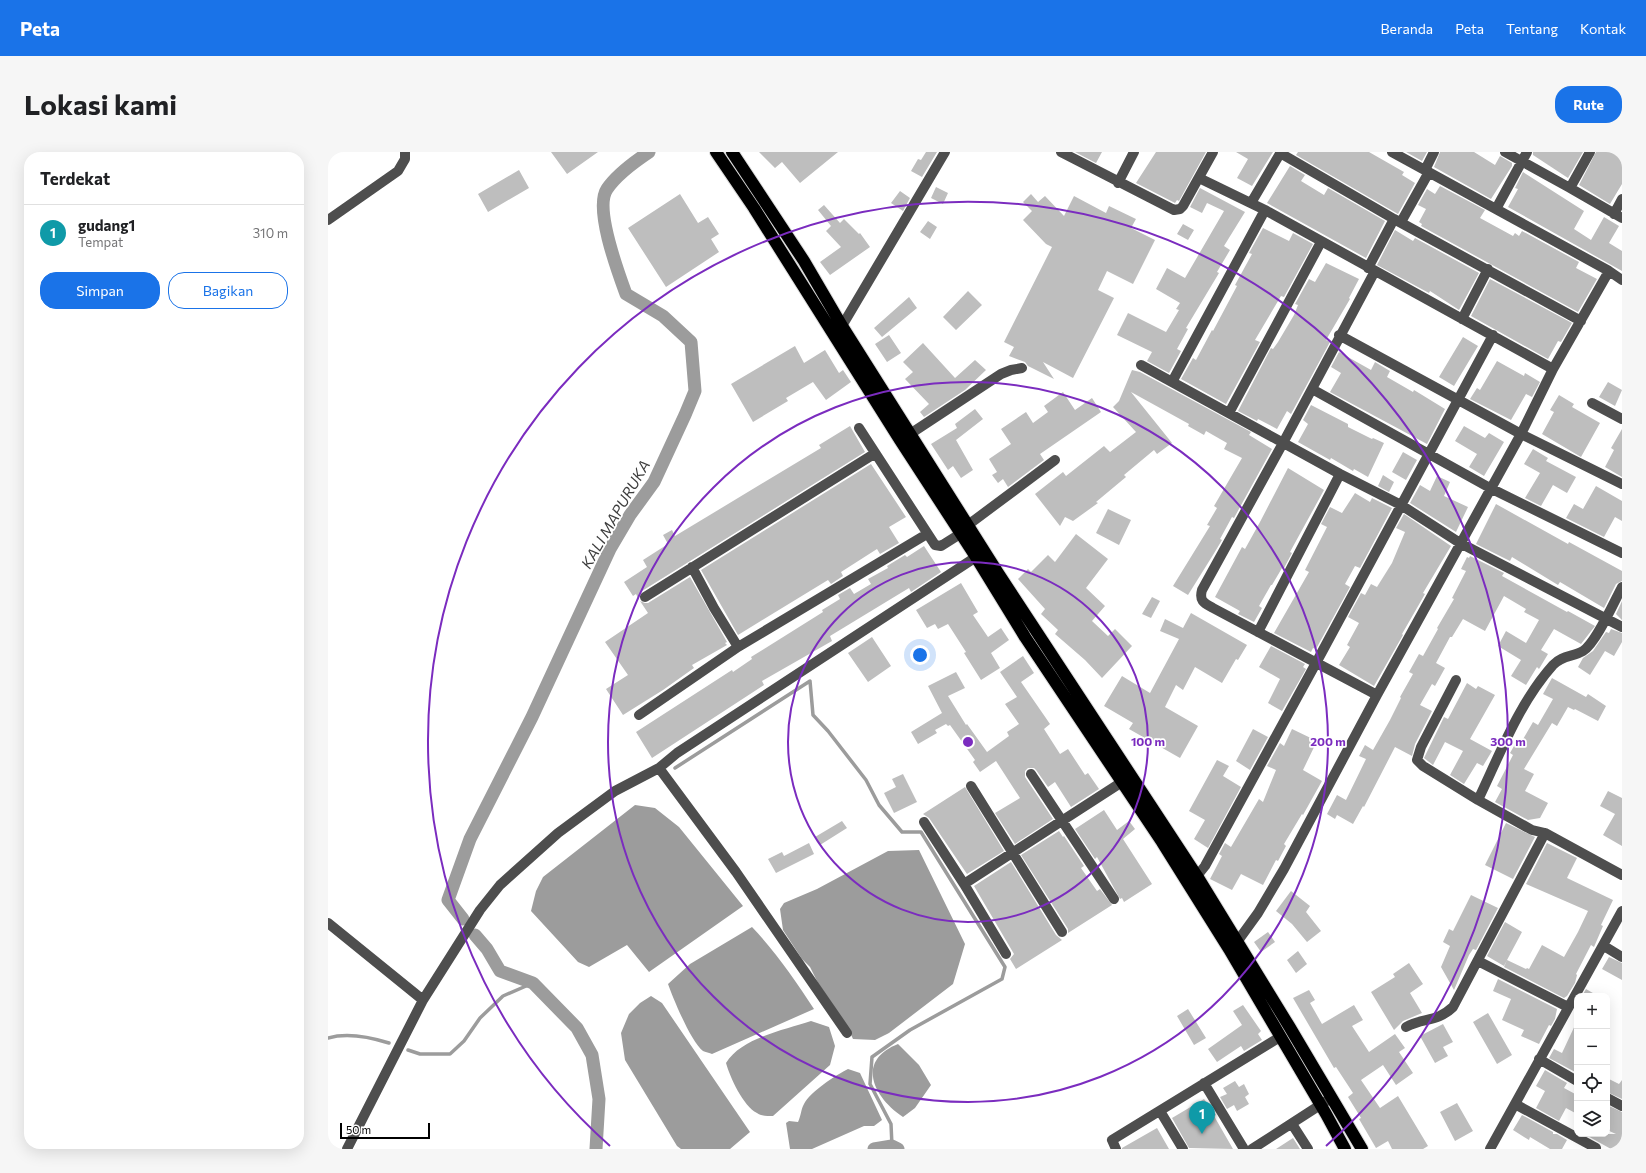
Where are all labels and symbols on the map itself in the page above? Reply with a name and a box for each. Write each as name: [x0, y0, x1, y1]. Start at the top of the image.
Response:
water label: KALI MAPURUKA: [577, 457, 653, 571]
your location: [910, 645, 930, 665]
text: 100 m: [1131, 734, 1165, 748]
text: 200 m: [1310, 734, 1346, 748]
text: 300 m: [1490, 734, 1526, 748]
centre of rings: [961, 735, 975, 749]
pin: 1: [1189, 1101, 1215, 1134]
scale bar: [340, 1121, 430, 1140]

